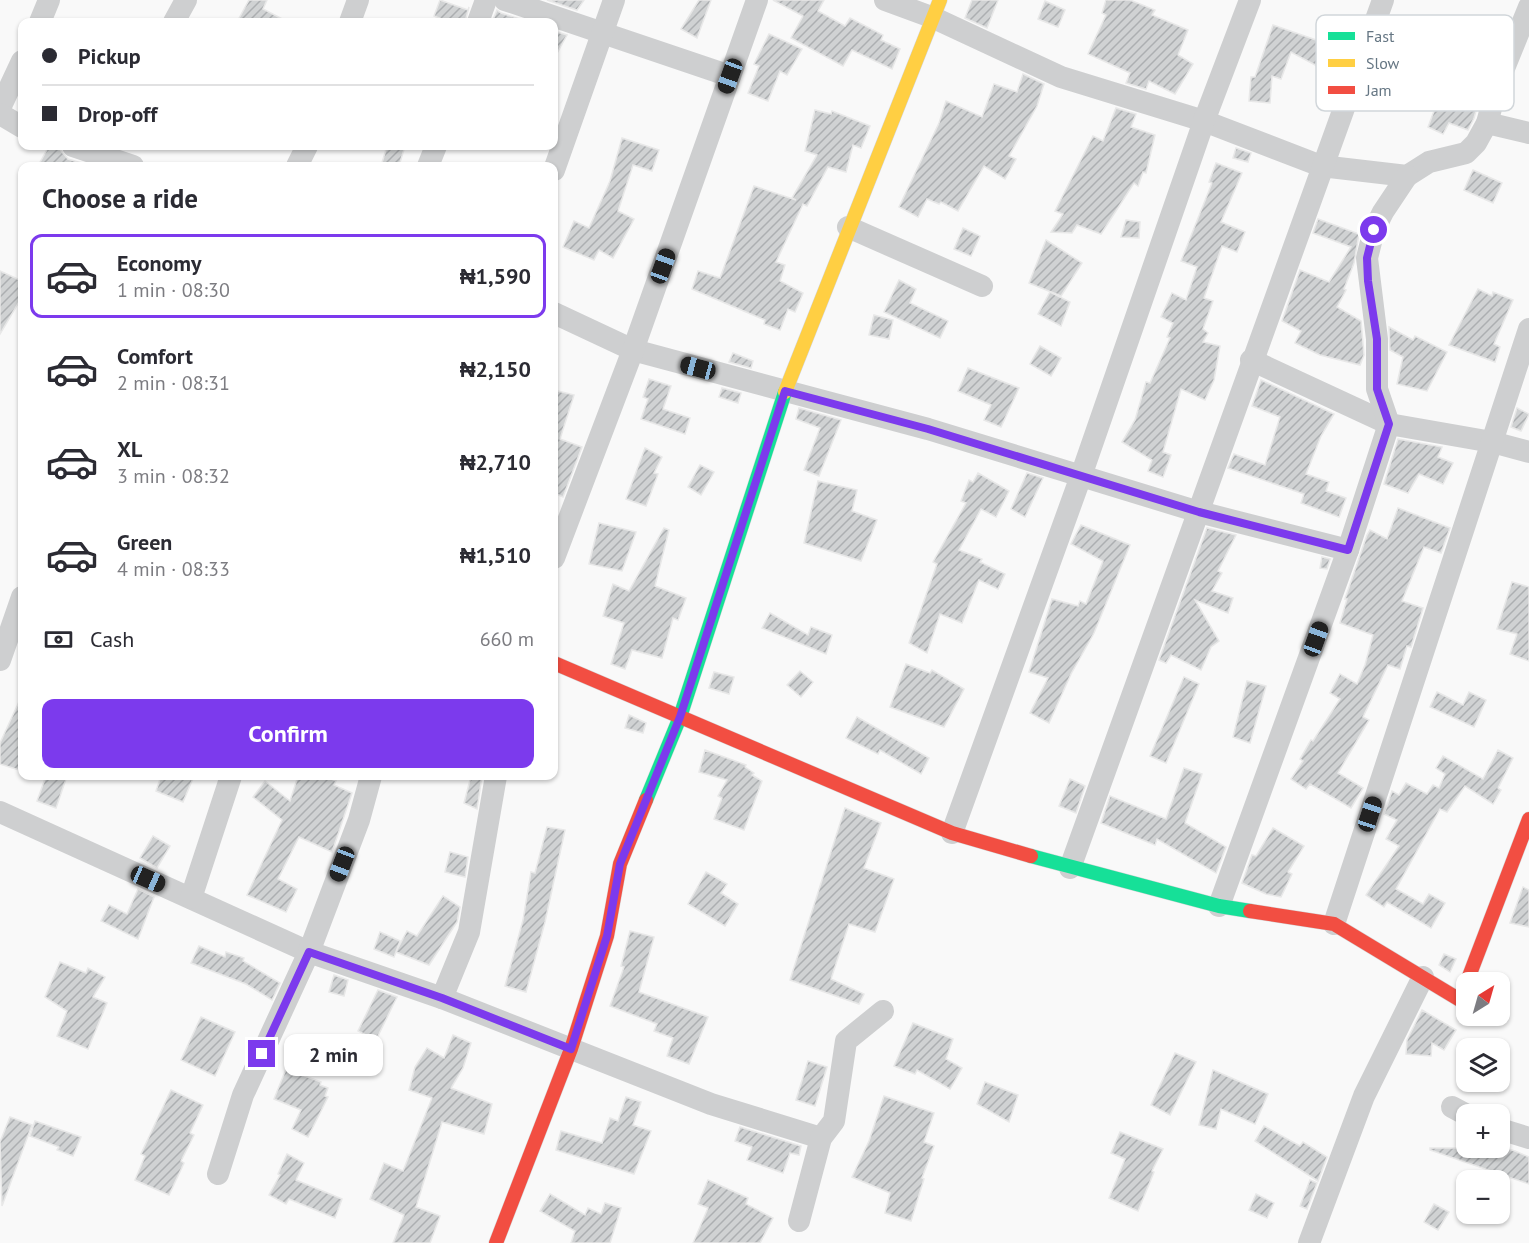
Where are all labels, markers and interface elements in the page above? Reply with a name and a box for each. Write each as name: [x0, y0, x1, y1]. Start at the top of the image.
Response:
legend: [1316, 15, 1514, 111]
text: Fast: [1366, 26, 1395, 46]
text: Pickup: [78, 42, 141, 70]
text: Slow: [1366, 53, 1400, 73]
car: [715, 56, 745, 96]
text: Jam: [1365, 80, 1392, 100]
text: Drop-off: [78, 100, 157, 128]
text: Choose a ride: [42, 181, 198, 215]
route start: [1360, 216, 1387, 243]
car: [648, 246, 678, 286]
icon: car: [45, 249, 99, 303]
text: Economy: [117, 249, 201, 277]
text: ₦1,590: [460, 262, 531, 290]
text: 1 min · 08:30: [117, 277, 230, 303]
icon: car: [45, 342, 99, 396]
text: Comfort: [117, 342, 193, 370]
text: ₦2,150: [460, 355, 531, 383]
car: [678, 355, 718, 381]
text: 2 min · 08:31: [117, 370, 230, 396]
icon: car: [45, 435, 99, 489]
text: XL: [117, 435, 142, 463]
text: ₦2,710: [460, 448, 531, 476]
text: 3 min · 08:32: [117, 463, 230, 489]
icon: car: [45, 528, 99, 582]
text: Green: [117, 528, 172, 556]
text: ₦1,510: [460, 541, 531, 569]
text: 4 min · 08:33: [117, 556, 230, 582]
car: [1301, 619, 1331, 659]
icon: cash: [42, 623, 75, 656]
text: Cash: [90, 625, 134, 653]
text: 660 m: [480, 626, 534, 652]
button: Confirm: [42, 699, 534, 768]
car: [1356, 794, 1384, 834]
car: [327, 844, 357, 884]
car: [128, 863, 168, 895]
north arrow: [1456, 972, 1510, 1026]
map controls: [1456, 972, 1510, 1224]
callout: 2 min: [283, 1033, 382, 1075]
button: layers: [1456, 1038, 1510, 1092]
route end: [248, 1040, 275, 1067]
text: 2 min: [309, 1042, 358, 1068]
button: +: [1456, 1104, 1510, 1158]
button: −: [1456, 1170, 1510, 1224]

